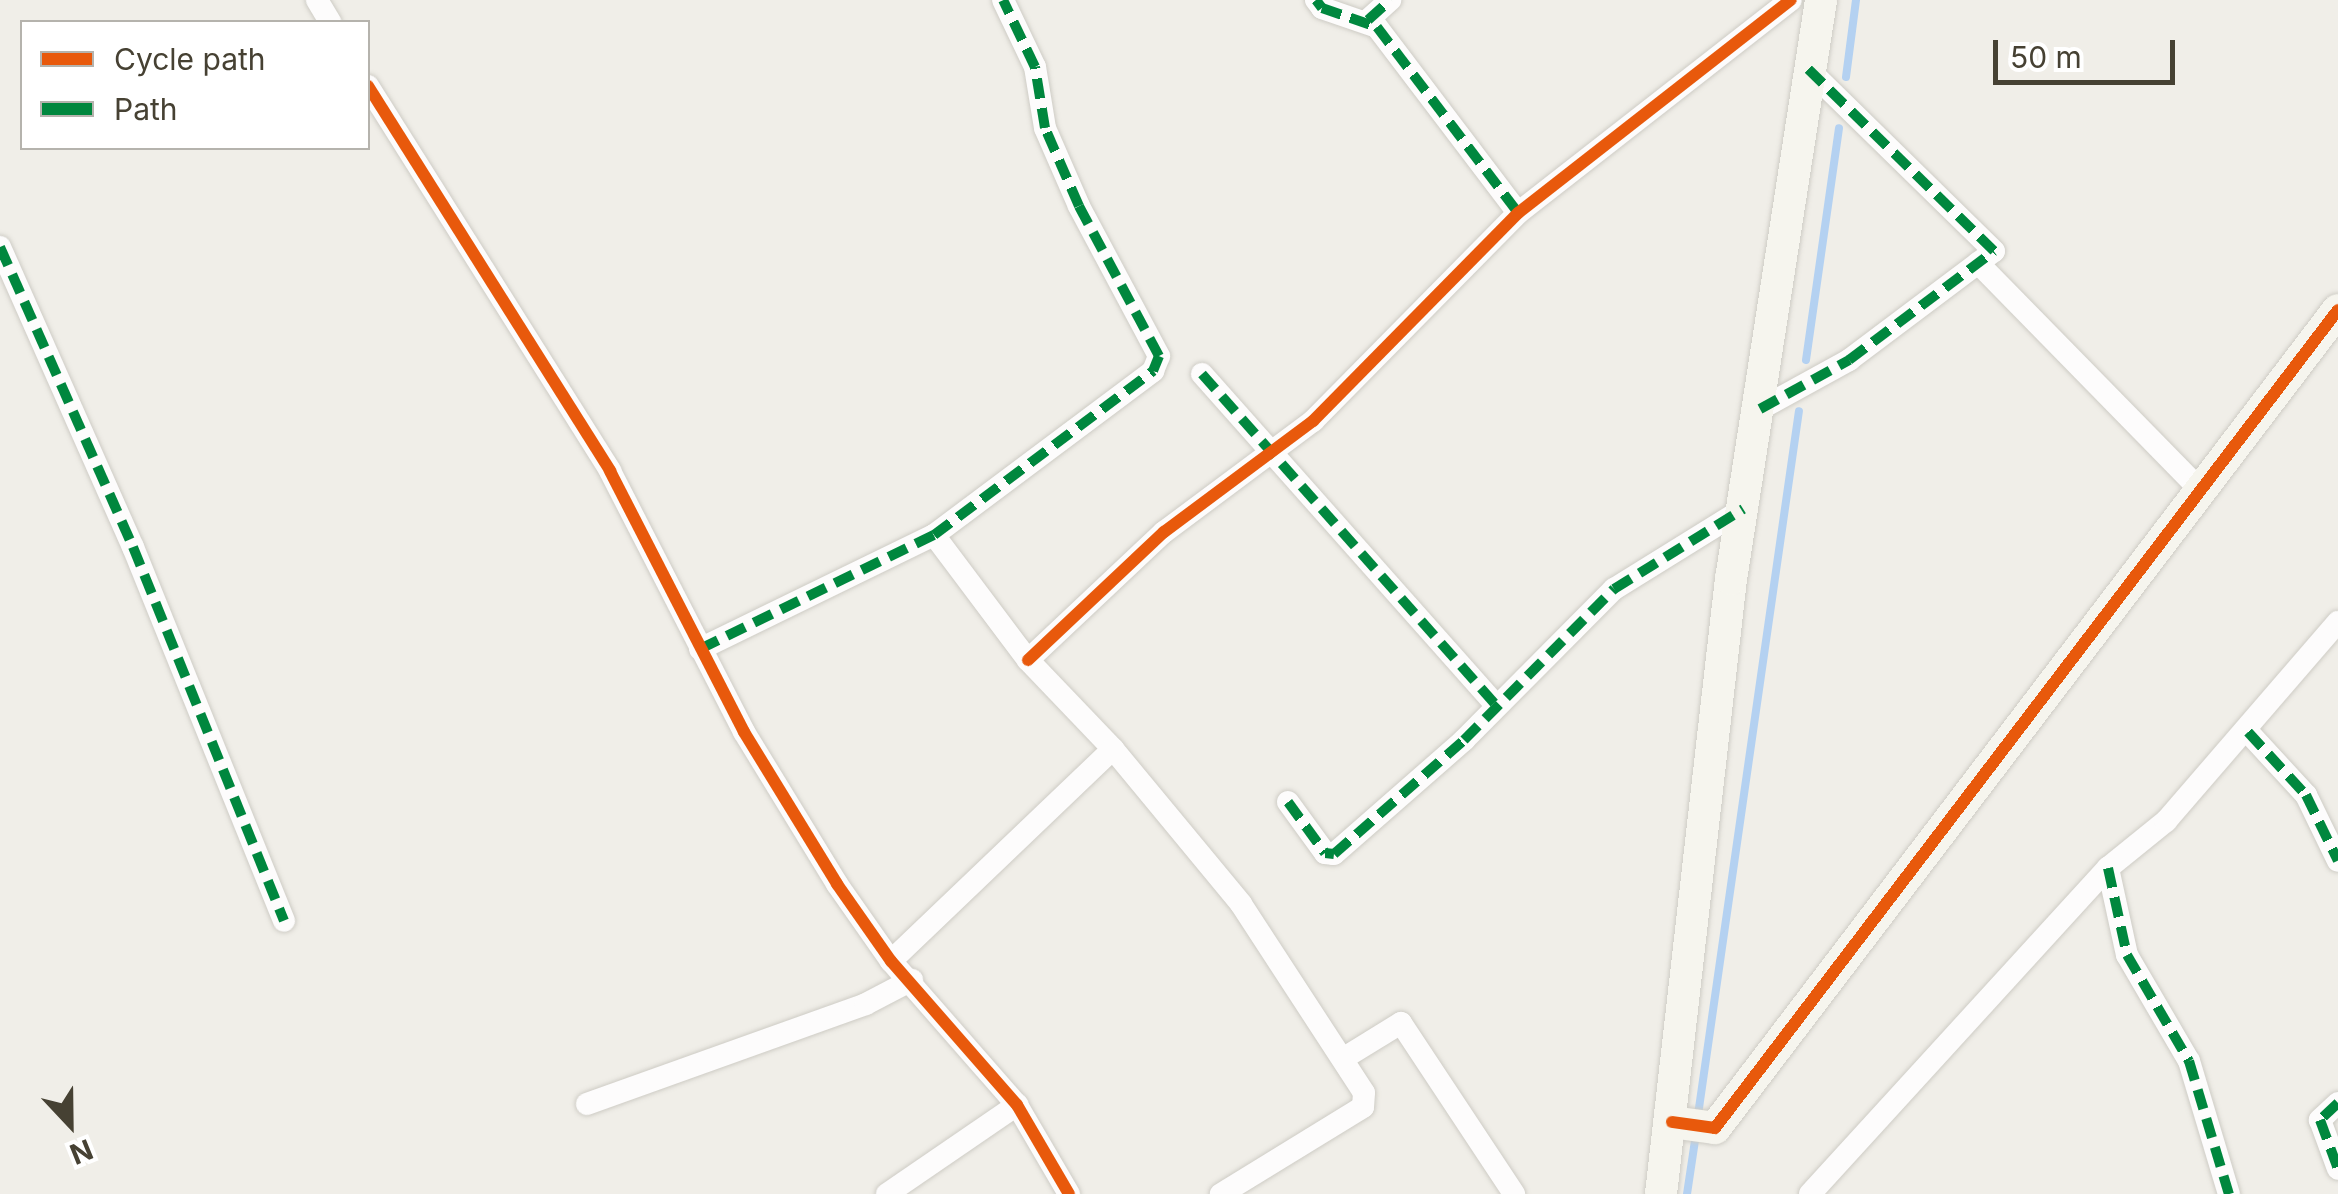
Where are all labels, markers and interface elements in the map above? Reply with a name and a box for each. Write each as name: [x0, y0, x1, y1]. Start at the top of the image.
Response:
legend: [20, 20, 370, 150]
scale bar: [1998, 20, 2180, 82]
text: 50 m: [2010, 39, 2082, 75]
text: Cycle path: [114, 41, 266, 77]
text: Path: [114, 91, 178, 127]
north arrow: [20, 1074, 120, 1174]
text: N: [65, 1132, 98, 1172]

